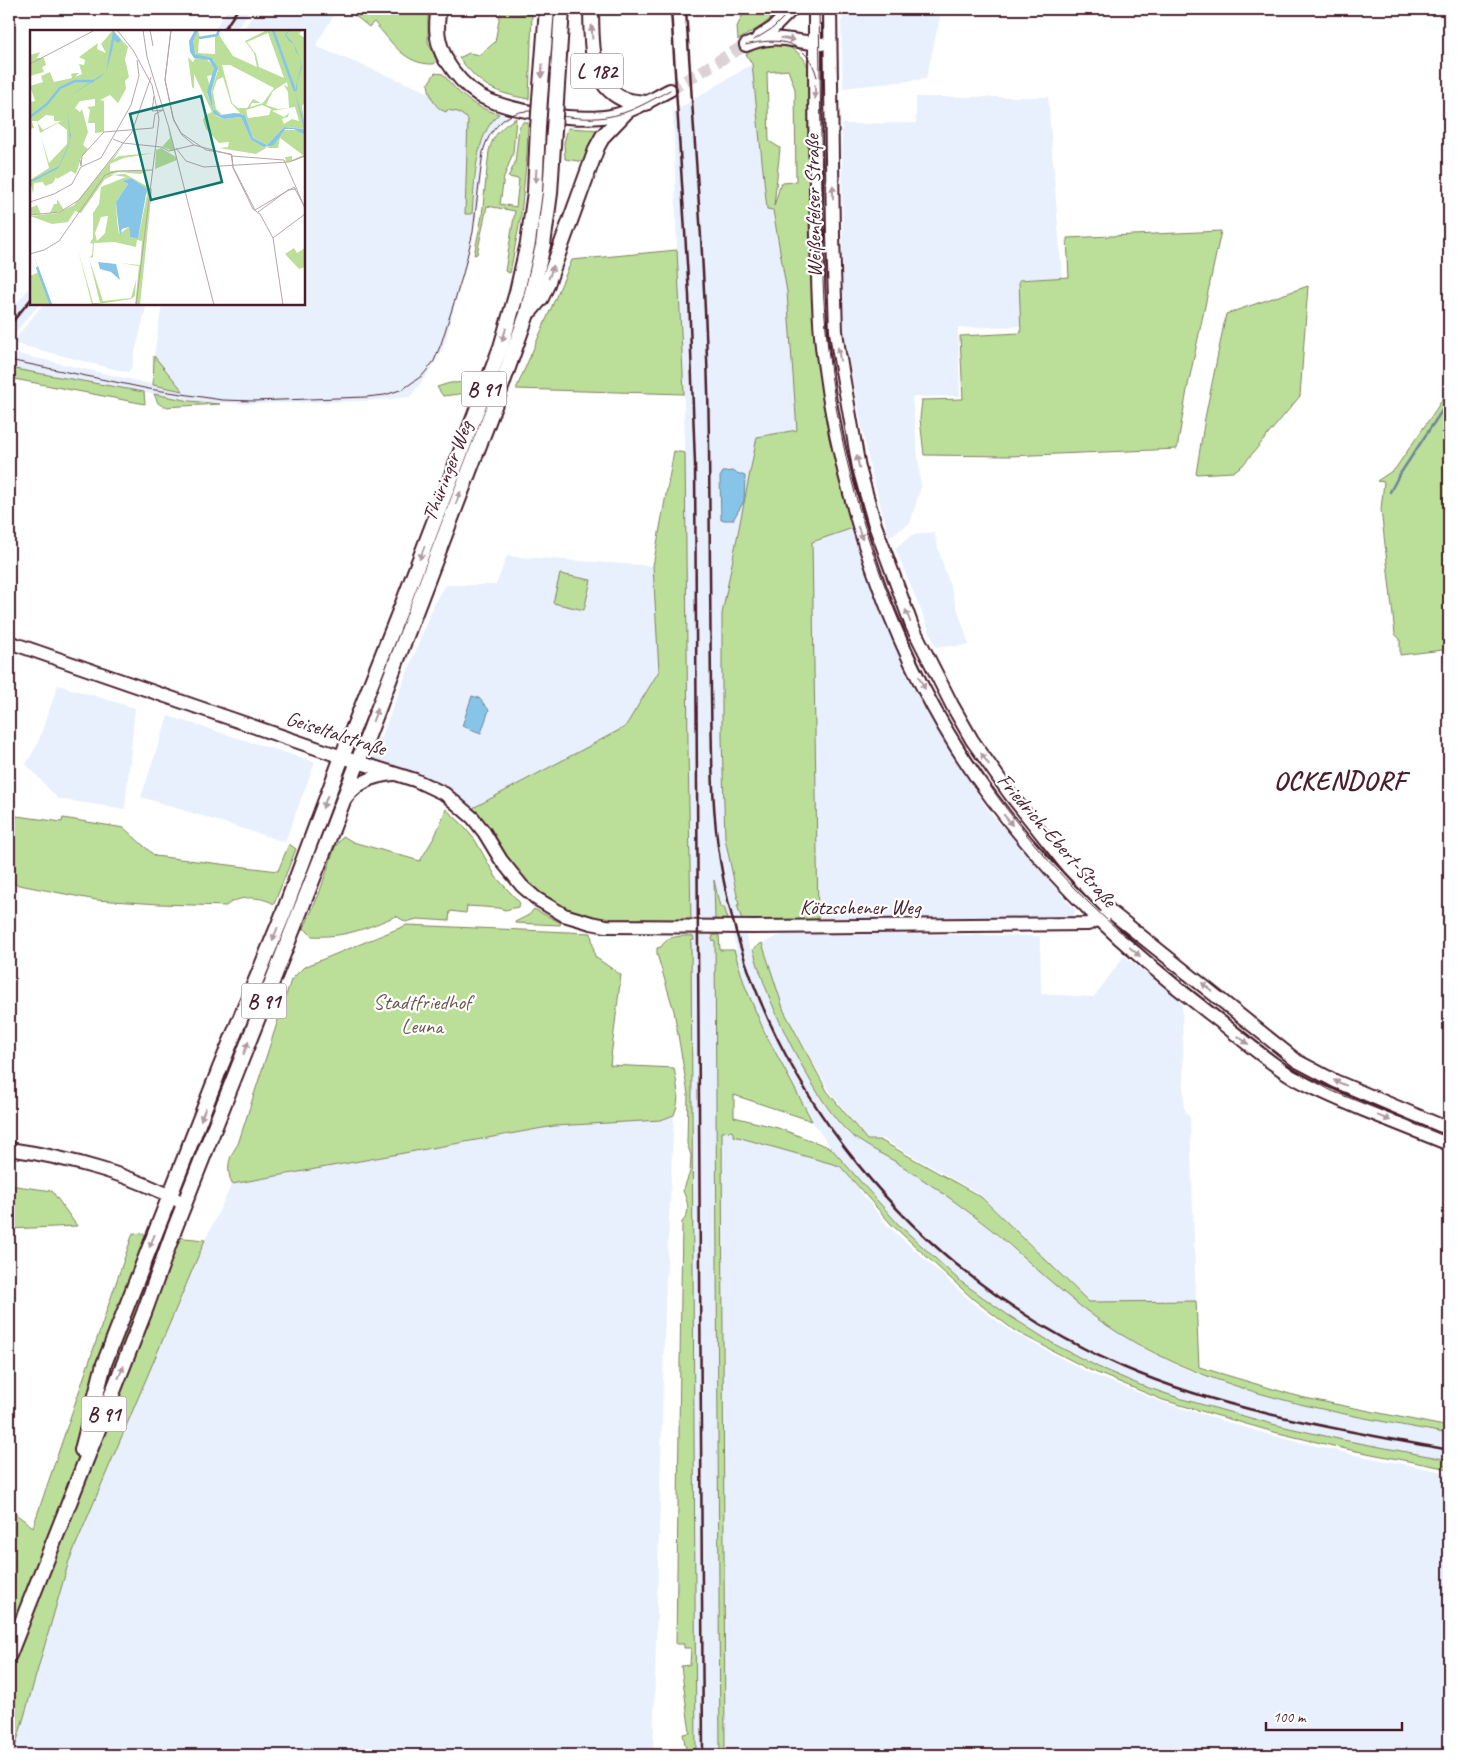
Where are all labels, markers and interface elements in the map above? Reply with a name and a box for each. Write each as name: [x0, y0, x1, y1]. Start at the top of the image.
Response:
one-way arrow: [587, 24, 595, 40]
inset map: [30, 30, 305, 305]
one-way arrow: [780, 35, 796, 43]
road number: L 182: [571, 54, 623, 88]
one-way arrow: [538, 63, 546, 79]
one-way arrow: [811, 84, 819, 100]
street label: Weißenfelser Straße: [799, 132, 827, 278]
one-way arrow: [531, 169, 539, 185]
one-way arrow: [829, 183, 837, 199]
one-way arrow: [548, 265, 555, 280]
one-way arrow: [500, 328, 508, 343]
one-way arrow: [835, 346, 843, 362]
road number: B 91: [462, 372, 506, 406]
street label: Thüringer Weg: [416, 416, 478, 525]
one-way arrow: [854, 453, 862, 469]
one-way arrow: [454, 490, 462, 505]
one-way arrow: [857, 525, 865, 540]
one-way arrow: [418, 546, 426, 561]
one-way arrow: [904, 609, 911, 624]
one-way arrow: [918, 676, 926, 690]
street label: Geiseltalstraße: [283, 705, 391, 762]
one-way arrow: [372, 708, 379, 723]
one-way arrow: [980, 752, 990, 766]
district label: OCKENDORF: [1274, 764, 1411, 797]
street label: Friedrich-Ebert-Straße: [992, 768, 1124, 914]
one-way arrow: [321, 795, 329, 810]
one-way arrow: [1003, 813, 1014, 826]
street label: Kötzschener Weg: [800, 894, 922, 920]
one-way arrow: [271, 926, 279, 941]
one-way arrow: [1128, 946, 1140, 958]
one-way arrow: [1200, 982, 1213, 993]
road number: B 91: [242, 984, 286, 1018]
park label: Stadtfriedhof Leuna: [373, 989, 475, 1039]
one-way arrow: [1236, 1034, 1249, 1045]
one-way arrow: [242, 1040, 250, 1055]
one-way arrow: [1332, 1079, 1347, 1087]
one-way arrow: [198, 1106, 206, 1121]
one-way arrow: [1377, 1114, 1391, 1122]
one-way arrow: [148, 1234, 156, 1248]
one-way arrow: [117, 1364, 125, 1379]
road number: B 91: [82, 1396, 126, 1432]
scale bar: [1266, 1699, 1402, 1731]
text: 100 m: [1273, 1708, 1307, 1727]

